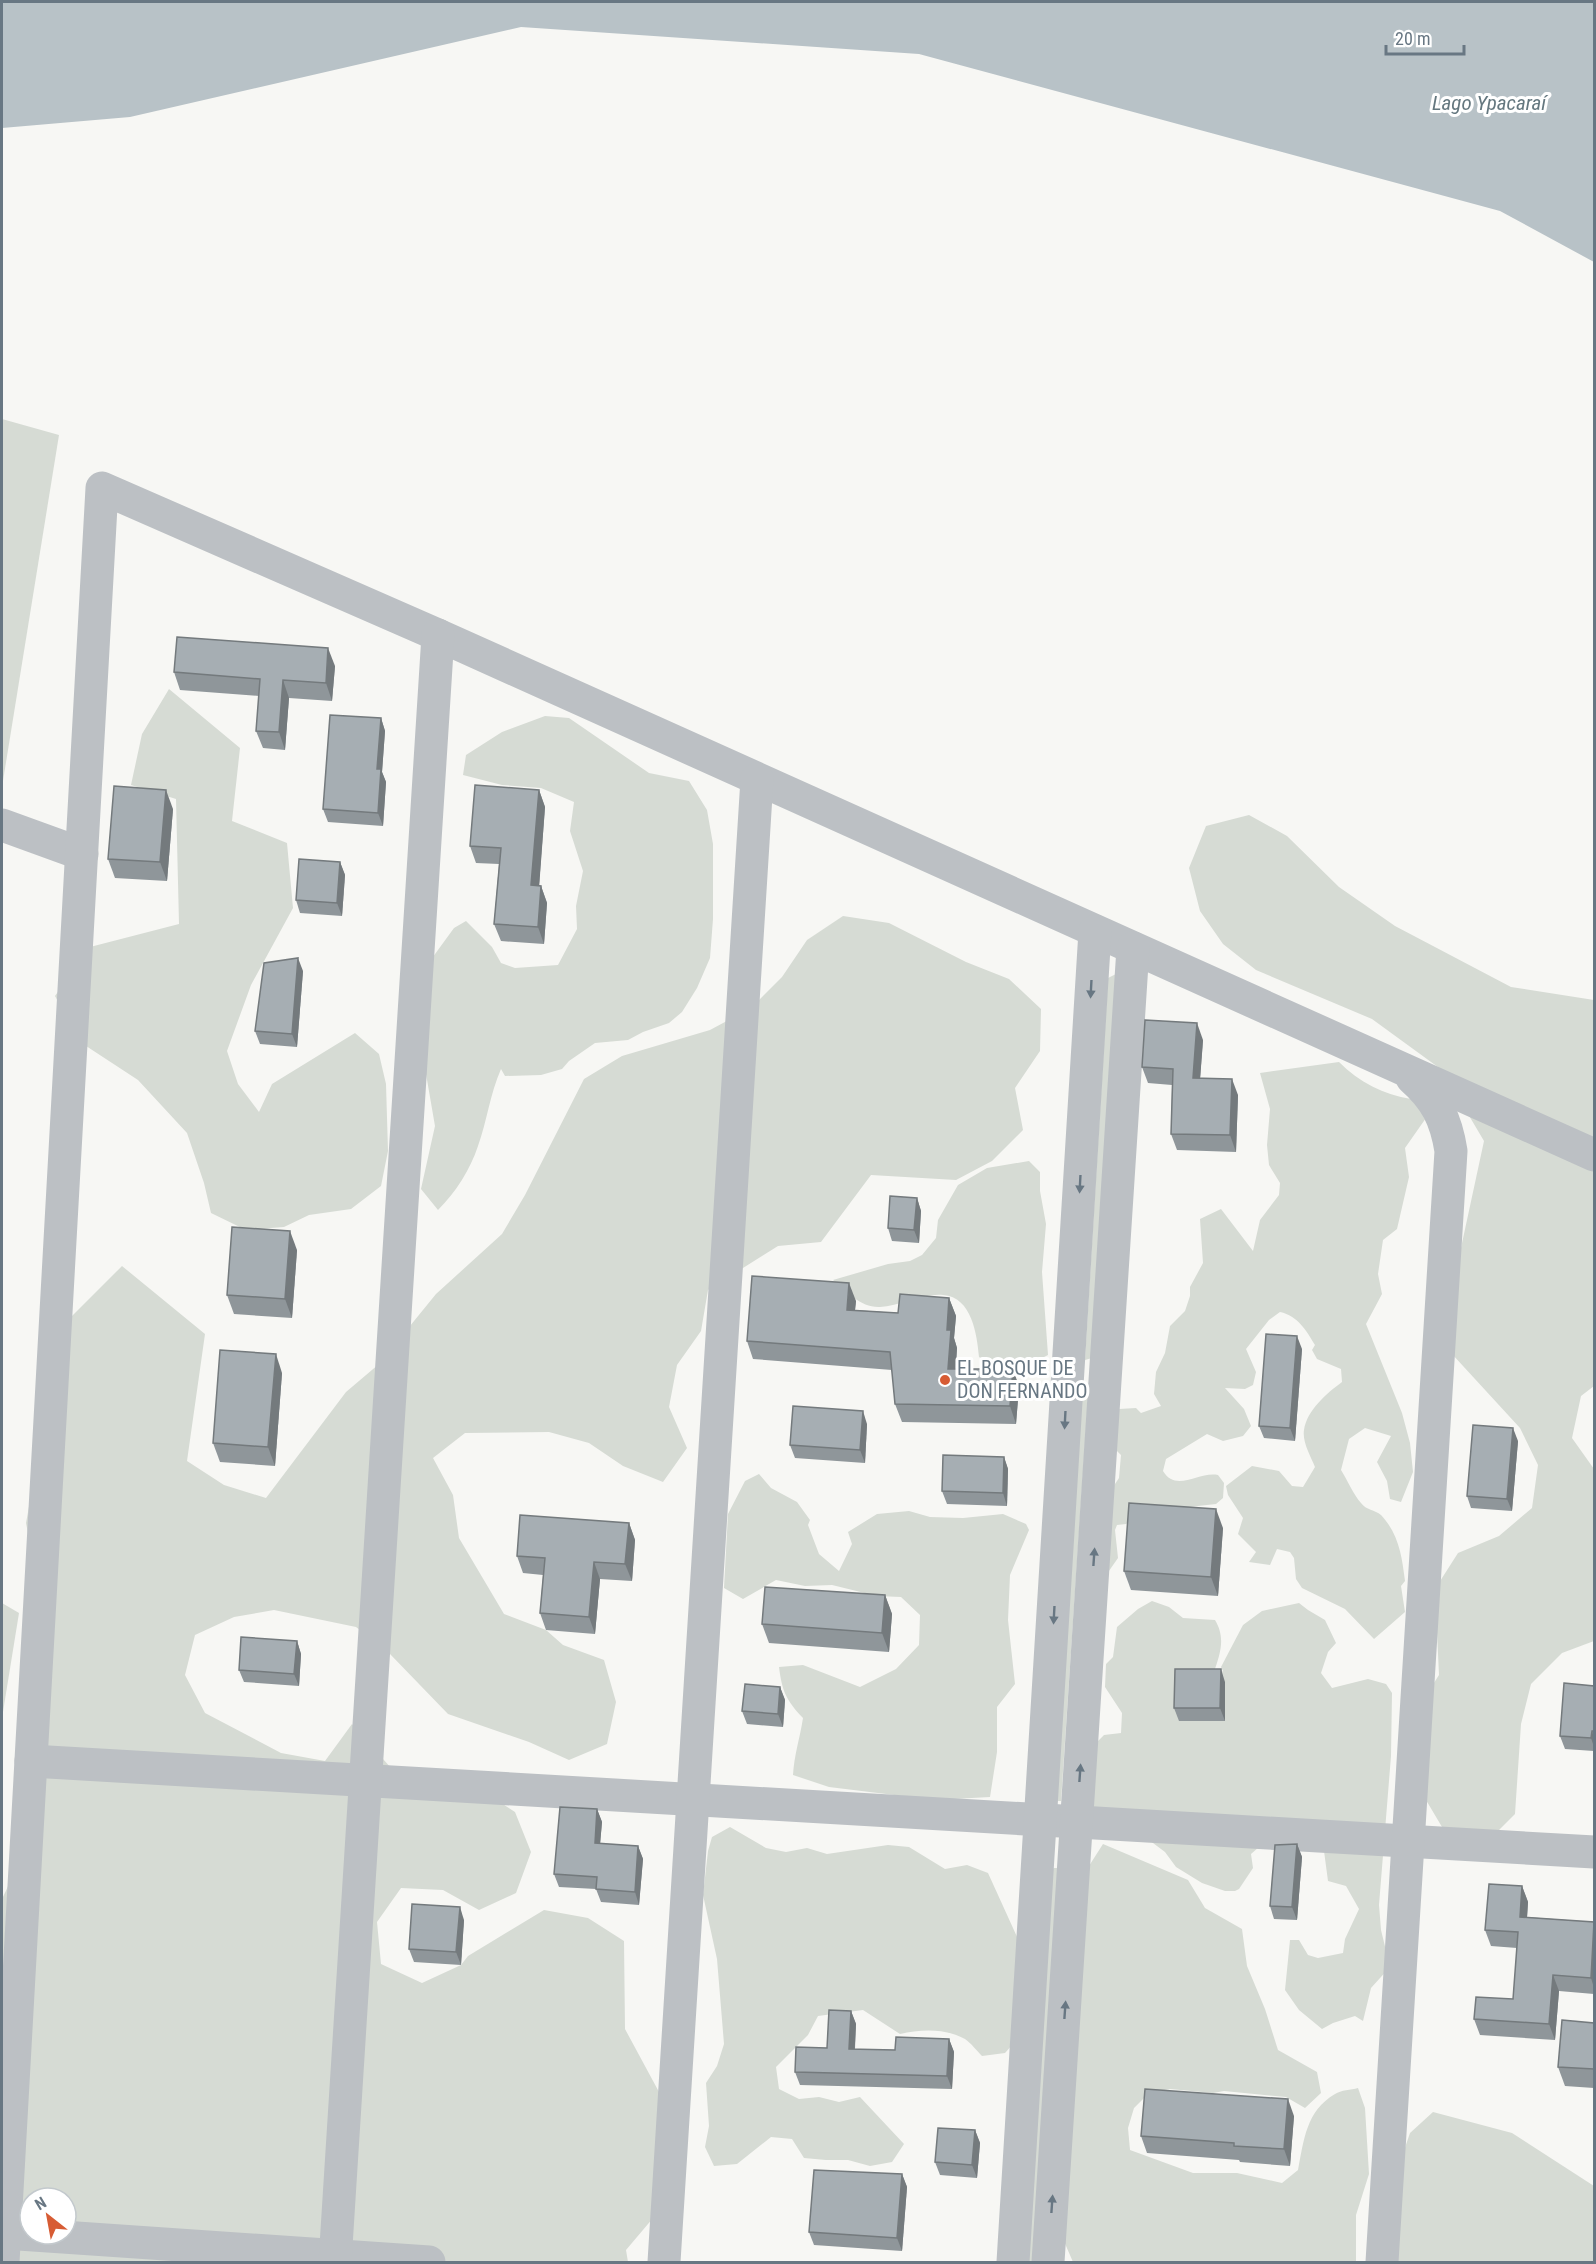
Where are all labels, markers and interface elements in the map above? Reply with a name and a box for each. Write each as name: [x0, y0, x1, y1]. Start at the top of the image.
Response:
scale bar: [1386, 18, 1464, 56]
text: 20 m: [1395, 28, 1430, 49]
water label: Lago Ypacaraí: [1432, 91, 1549, 115]
one-way arrow: [1087, 980, 1096, 999]
one-way arrow: [1075, 1174, 1084, 1193]
place label: EL BOSQUE DE DON FERNANDO: [957, 1356, 1088, 1403]
marker: EL BOSQUE DE DON FERNANDO: [938, 1373, 952, 1387]
one-way arrow: [1061, 1411, 1070, 1430]
one-way arrow: [1089, 1548, 1098, 1567]
one-way arrow: [1049, 1606, 1058, 1625]
one-way arrow: [1075, 1763, 1084, 1782]
one-way arrow: [1060, 2000, 1069, 2019]
north arrow: [18, 2186, 78, 2246]
text: N: [31, 2193, 50, 2214]
one-way arrow: [1047, 2195, 1057, 2214]

